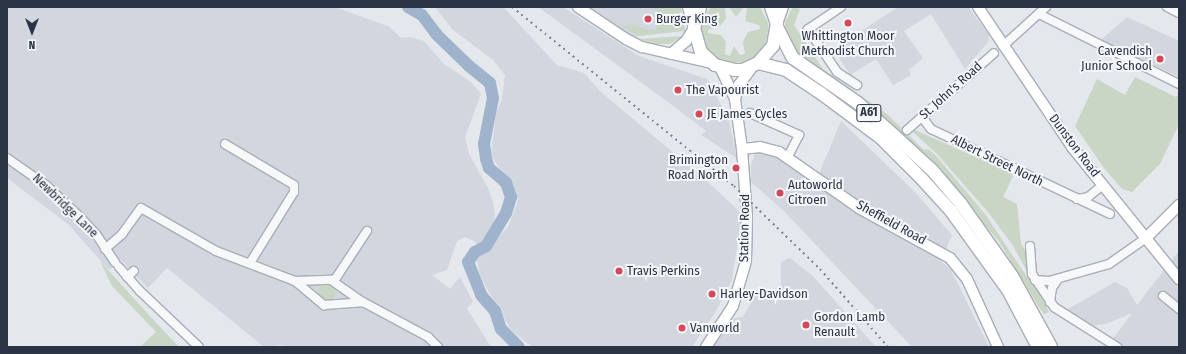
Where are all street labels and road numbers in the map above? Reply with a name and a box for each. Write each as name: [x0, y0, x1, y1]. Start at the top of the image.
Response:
street label: St. John's Road: [917, 59, 985, 123]
road number: A61: [856, 103, 882, 123]
street label: Dunston Road: [1045, 112, 1103, 180]
street label: Albert Street North: [948, 132, 1046, 190]
street label: Newbridge Lane: [29, 171, 101, 241]
street label: Station Road: [737, 194, 753, 262]
street label: Sheffield Road: [853, 197, 929, 249]

